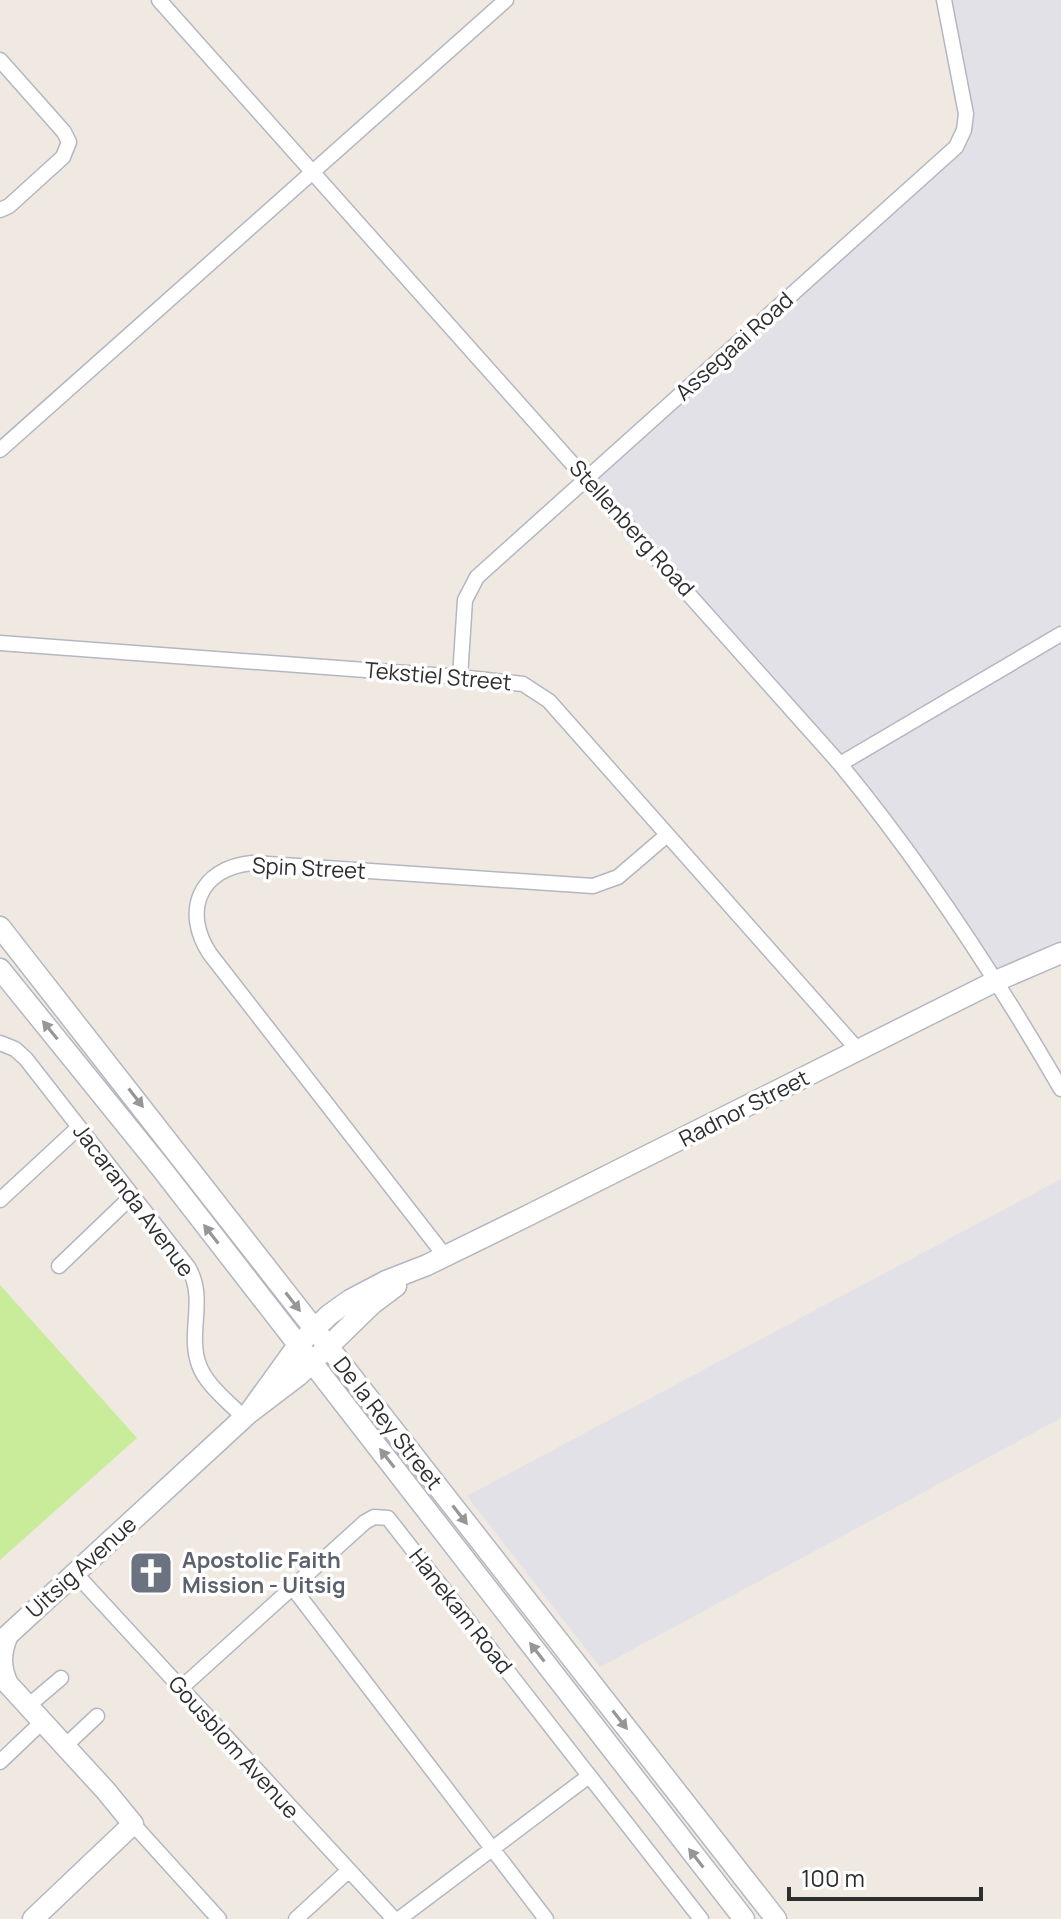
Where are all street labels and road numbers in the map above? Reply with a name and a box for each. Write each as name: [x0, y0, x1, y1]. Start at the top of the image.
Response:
street label: Assegaai Road: [669, 285, 799, 407]
street label: Stellenberg Road: [563, 453, 701, 603]
street label: Tekstiel Street: [363, 655, 513, 697]
street label: Spin Street: [251, 850, 367, 886]
street label: Radnor Street: [674, 1062, 814, 1154]
street label: Jacaranda Avenue: [67, 1117, 202, 1283]
street label: De la Rey Street: [327, 1350, 449, 1496]
street label: Uitsig Avenue: [19, 1509, 143, 1625]
street label: Hanekam Road: [403, 1542, 519, 1680]
street label: Gousblom Avenue: [162, 1669, 306, 1825]

